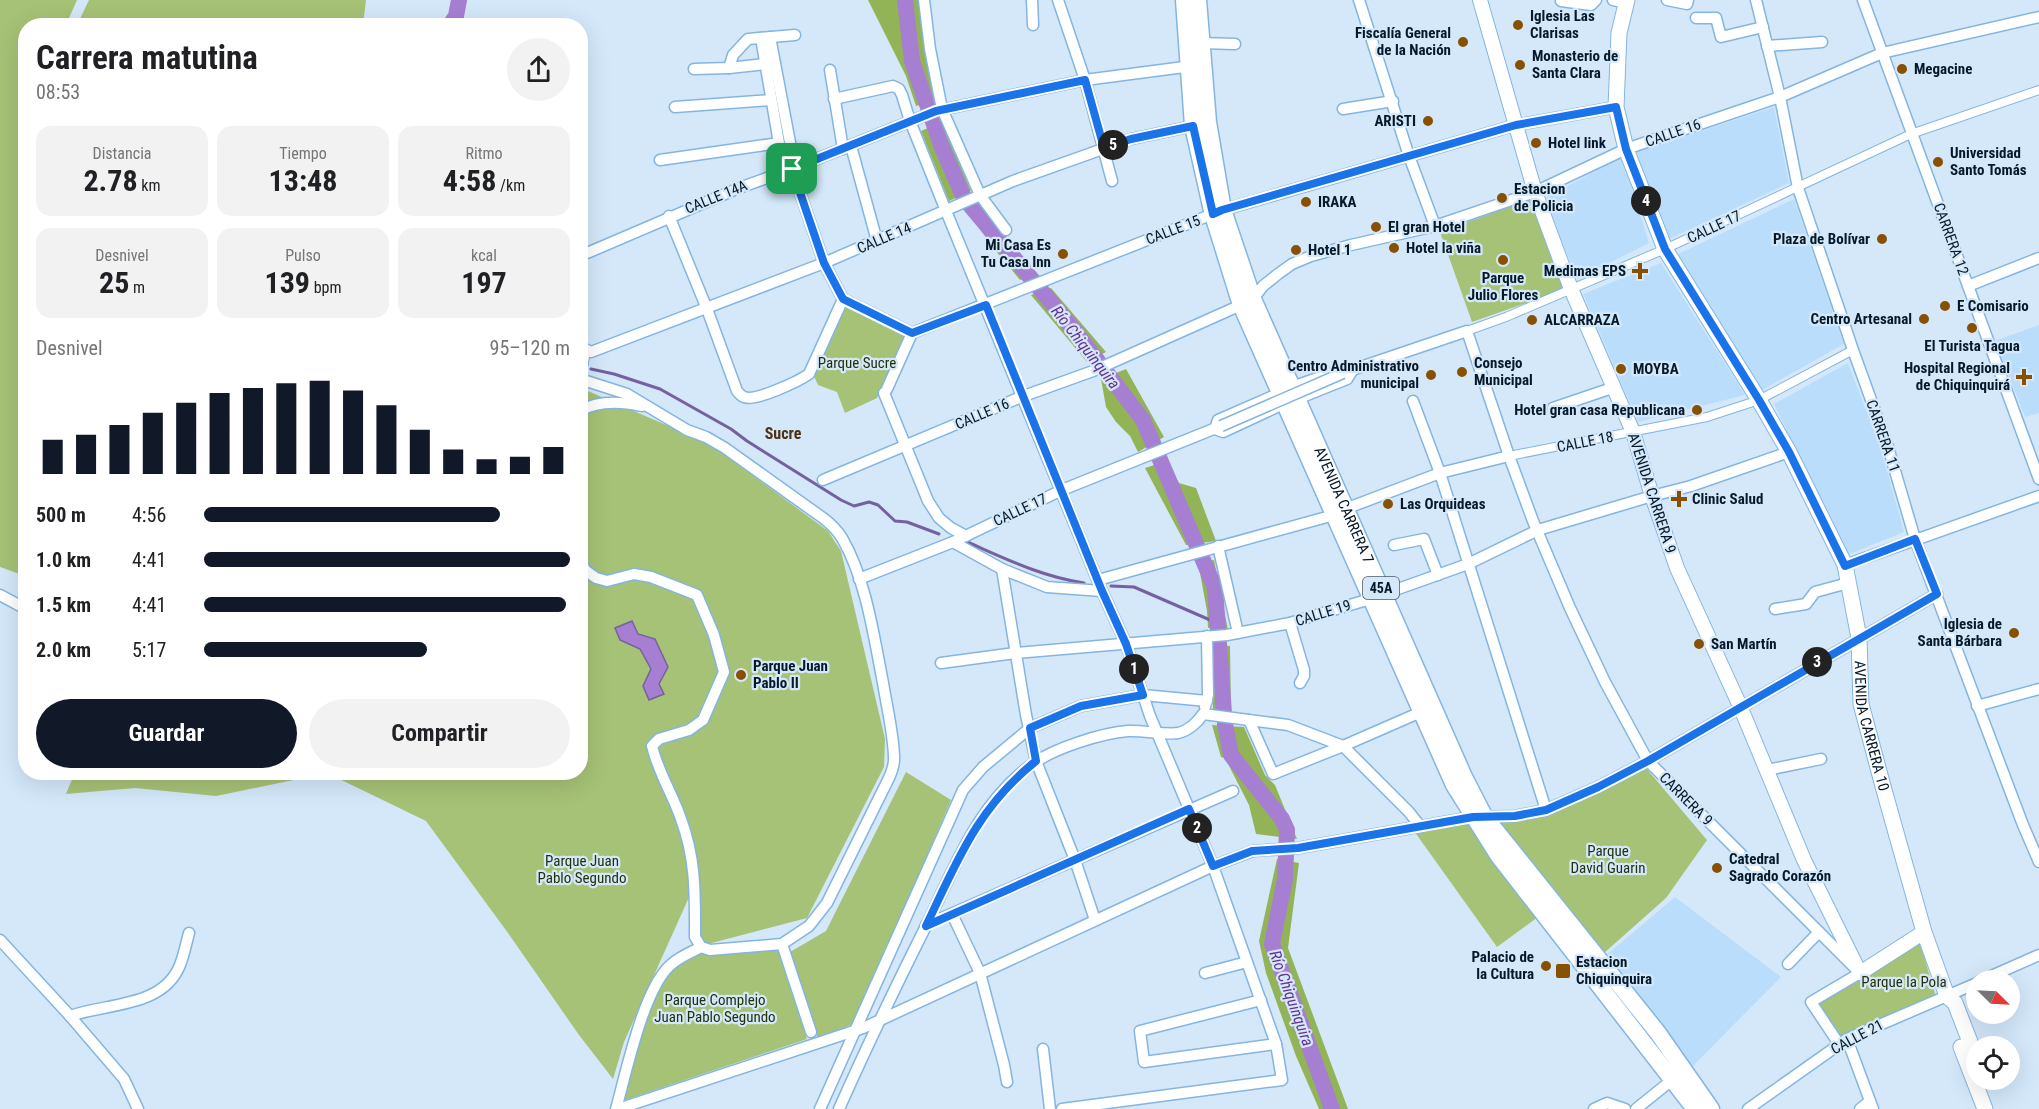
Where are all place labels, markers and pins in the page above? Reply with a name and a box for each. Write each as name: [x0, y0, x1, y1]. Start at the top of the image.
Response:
place label: Iglesia Las Clarisas: [1530, 7, 1595, 42]
marker: Iglesia Las Clarisas: [1511, 18, 1525, 32]
place label: Fiscalía General de la Nación: [1355, 24, 1451, 59]
marker: Fiscalía General de la Nación: [1456, 35, 1470, 49]
place label: Monasterio de Santa Clara: [1532, 47, 1618, 82]
marker: Monasterio de Santa Clara: [1513, 58, 1527, 72]
place label: Megacine: [1914, 60, 1972, 78]
marker: Megacine: [1895, 62, 1909, 76]
place label: ARISTI: [1374, 112, 1416, 130]
marker: ARISTI: [1421, 114, 1435, 128]
pin: 5: [1098, 130, 1128, 160]
place label: Hotel link: [1548, 134, 1607, 152]
marker: Hotel link: [1529, 136, 1543, 150]
pin: [766, 143, 817, 194]
place label: Universidad Santo Tomás: [1950, 144, 2027, 179]
marker: Universidad Santo Tomás: [1931, 155, 1945, 169]
place label: Estacion de Policia: [1514, 180, 1573, 215]
pin: 4: [1631, 186, 1661, 216]
marker: Estacion de Policia: [1495, 191, 1509, 205]
place label: IRAKA: [1318, 193, 1357, 211]
marker: IRAKA: [1299, 195, 1313, 209]
place label: El gran Hotel: [1388, 218, 1465, 236]
marker: El gran Hotel: [1369, 220, 1383, 234]
place label: Plaza de Bolívar: [1773, 230, 1870, 248]
marker: Plaza de Bolívar: [1875, 232, 1889, 246]
place label: Mi Casa Es Tu Casa Inn: [981, 236, 1051, 271]
place label: Hotel la viña: [1406, 239, 1481, 257]
place label: Hotel 1: [1308, 241, 1351, 259]
marker: Hotel la viña: [1387, 241, 1401, 255]
marker: Hotel 1: [1289, 243, 1303, 257]
marker: Mi Casa Es Tu Casa Inn: [1056, 247, 1070, 261]
marker: Parque Julio Flores: [1496, 253, 1510, 267]
place label: Medimas EPS: [1544, 262, 1626, 280]
marker: Medimas EPS: [1631, 262, 1649, 280]
place label: Parque Julio Flores: [1468, 269, 1538, 304]
place label: E Comisario: [1957, 297, 2029, 315]
marker: E Comisario: [1938, 299, 1952, 313]
place label: Centro Artesanal: [1810, 310, 1912, 328]
place label: ALCARRAZA: [1544, 311, 1620, 329]
marker: Centro Artesanal: [1917, 312, 1931, 326]
marker: ALCARRAZA: [1525, 313, 1539, 327]
marker: El Turista Tagua: [1965, 321, 1979, 335]
place label: El Turista Tagua: [1924, 337, 2020, 355]
place label: Consejo Municipal: [1474, 354, 1533, 389]
place label: Centro Administrativo municipal: [1288, 357, 1419, 392]
place label: Hospital Regional de Chiquinquirá: [1904, 359, 2010, 394]
place label: MOYBA: [1633, 360, 1679, 378]
marker: MOYBA: [1614, 362, 1628, 376]
marker: Consejo Municipal: [1455, 365, 1469, 379]
marker: Centro Administrativo municipal: [1424, 368, 1438, 382]
marker: Hospital Regional de Chiquinquirá: [2015, 368, 2033, 386]
place label: Hotel gran casa Republicana: [1514, 401, 1685, 419]
marker: Hotel gran casa Republicana: [1690, 403, 1704, 417]
marker: Clinic Salud: [1670, 490, 1688, 508]
place label: Clinic Salud: [1692, 490, 1763, 508]
place label: Las Orquideas: [1400, 495, 1486, 513]
marker: Las Orquideas: [1381, 497, 1395, 511]
place label: Iglesia de Santa Bárbara: [1918, 615, 2002, 650]
marker: Iglesia de Santa Bárbara: [2007, 626, 2021, 640]
place label: San Martín: [1711, 635, 1777, 653]
marker: San Martín: [1692, 637, 1706, 651]
pin: 3: [1802, 647, 1832, 677]
pin: 1: [1119, 654, 1149, 684]
place label: Parque Juan Pablo II: [753, 657, 828, 692]
marker: Parque Juan Pablo II: [734, 668, 748, 682]
pin: 2: [1182, 813, 1212, 843]
place label: Catedral Sagrado Corazón: [1729, 850, 1831, 885]
marker: Catedral Sagrado Corazón: [1710, 861, 1724, 875]
place label: Palacio de la Cultura: [1471, 948, 1534, 983]
place label: Estacion Chiquinquira: [1576, 953, 1652, 988]
marker: Palacio de la Cultura: [1539, 959, 1553, 973]
marker: Estacion Chiquinquira: [1554, 962, 1572, 980]

